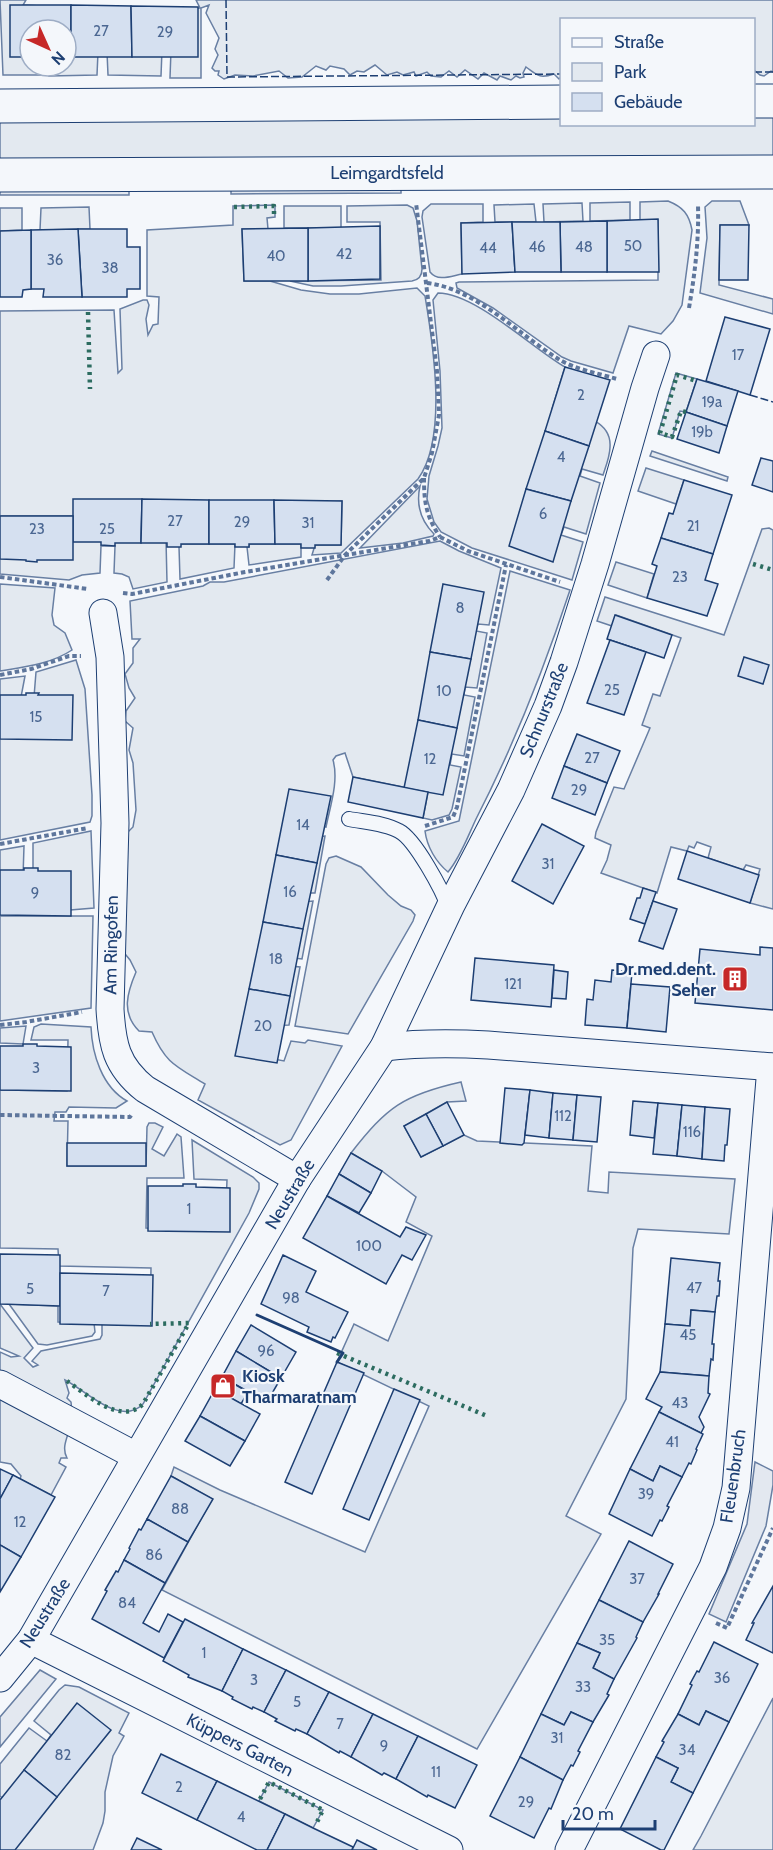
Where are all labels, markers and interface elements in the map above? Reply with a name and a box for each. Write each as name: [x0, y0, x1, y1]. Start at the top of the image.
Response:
north arrow: [18, 18, 78, 78]
legend: [560, 18, 755, 126]
house number: 27: [93, 22, 109, 40]
house number: 29: [157, 23, 173, 41]
text: Straße: [614, 31, 664, 53]
text: N: [48, 48, 69, 69]
text: Park: [614, 61, 647, 83]
text: Gebäude: [614, 91, 683, 113]
street label: Leimgardtsfeld: [330, 162, 444, 184]
house number: 50: [624, 237, 642, 255]
house number: 46: [528, 238, 546, 256]
house number: 48: [575, 238, 593, 256]
house number: 44: [479, 239, 497, 257]
house number: 42: [336, 245, 352, 263]
house number: 40: [266, 247, 286, 265]
house number: 36: [47, 251, 63, 269]
house number: 38: [101, 259, 119, 277]
house number: 17: [732, 346, 745, 364]
house number: 2: [577, 386, 585, 404]
house number: 19a: [702, 393, 723, 411]
house number: 19b: [691, 423, 713, 441]
house number: 4: [557, 448, 566, 466]
house number: 6: [539, 505, 547, 523]
house number: 27: [167, 512, 183, 530]
house number: 29: [234, 513, 250, 531]
house number: 31: [301, 514, 315, 532]
house number: 21: [687, 517, 699, 535]
house number: 23: [29, 520, 45, 538]
house number: 25: [99, 520, 115, 538]
house number: 23: [672, 568, 688, 586]
house number: 8: [455, 599, 465, 617]
street label: Schnurstraße: [515, 659, 573, 761]
house number: 25: [604, 681, 620, 699]
house number: 10: [436, 682, 452, 700]
house number: 15: [29, 708, 43, 726]
house number: 27: [584, 749, 600, 767]
house number: 12: [424, 750, 437, 768]
house number: 29: [571, 781, 587, 799]
house number: 14: [296, 816, 310, 834]
house number: 31: [541, 855, 555, 873]
house number: 16: [283, 883, 297, 901]
house number: 9: [31, 884, 39, 902]
street label: Am Ringofen: [99, 895, 123, 995]
house number: 18: [269, 950, 283, 968]
place label: Dr.med.dent. Seher: [615, 958, 716, 1001]
building icon: Dr.med.dent. Seher: [720, 964, 750, 994]
house number: 121: [504, 975, 522, 993]
house number: 20: [254, 1017, 272, 1035]
house number: 3: [32, 1059, 40, 1077]
house number: 112: [554, 1107, 572, 1125]
house number: 116: [683, 1123, 701, 1141]
street label: Neustraße: [260, 1155, 320, 1233]
house number: 1: [187, 1200, 191, 1218]
house number: 100: [356, 1237, 382, 1255]
house number: 47: [686, 1279, 703, 1297]
house number: 5: [26, 1280, 34, 1298]
house number: 7: [102, 1282, 110, 1300]
house number: 98: [282, 1289, 300, 1307]
house number: 45: [680, 1326, 696, 1344]
house number: 96: [257, 1342, 275, 1360]
place label: Kiosk Tharmaratnam: [242, 1365, 357, 1408]
shop icon: Kiosk Tharmaratnam: [208, 1371, 238, 1401]
house number: 43: [672, 1394, 688, 1412]
street label: Fleuenbruch: [716, 1428, 750, 1524]
house number: 41: [665, 1433, 679, 1451]
house number: 39: [638, 1485, 654, 1503]
house number: 88: [171, 1500, 189, 1518]
house number: 12: [14, 1513, 27, 1531]
house number: 86: [145, 1546, 163, 1564]
house number: 37: [629, 1570, 645, 1588]
street label: Neustraße: [15, 1574, 75, 1652]
house number: 84: [118, 1594, 136, 1612]
house number: 35: [599, 1631, 615, 1649]
house number: 1: [202, 1644, 206, 1662]
house number: 36: [714, 1669, 730, 1687]
house number: 3: [250, 1671, 258, 1689]
house number: 33: [575, 1678, 591, 1696]
house number: 5: [293, 1693, 301, 1711]
street label: Küppers Garten: [183, 1709, 297, 1781]
house number: 7: [336, 1715, 344, 1733]
house number: 31: [550, 1729, 564, 1747]
house number: 9: [380, 1737, 388, 1755]
house number: 34: [679, 1741, 696, 1759]
house number: 82: [55, 1746, 72, 1764]
house number: 11: [431, 1763, 441, 1781]
house number: 2: [175, 1778, 183, 1796]
house number: 29: [518, 1793, 534, 1811]
scale bar: [563, 1793, 654, 1831]
text: 20 m: [572, 1803, 614, 1825]
house number: 4: [237, 1808, 246, 1826]

